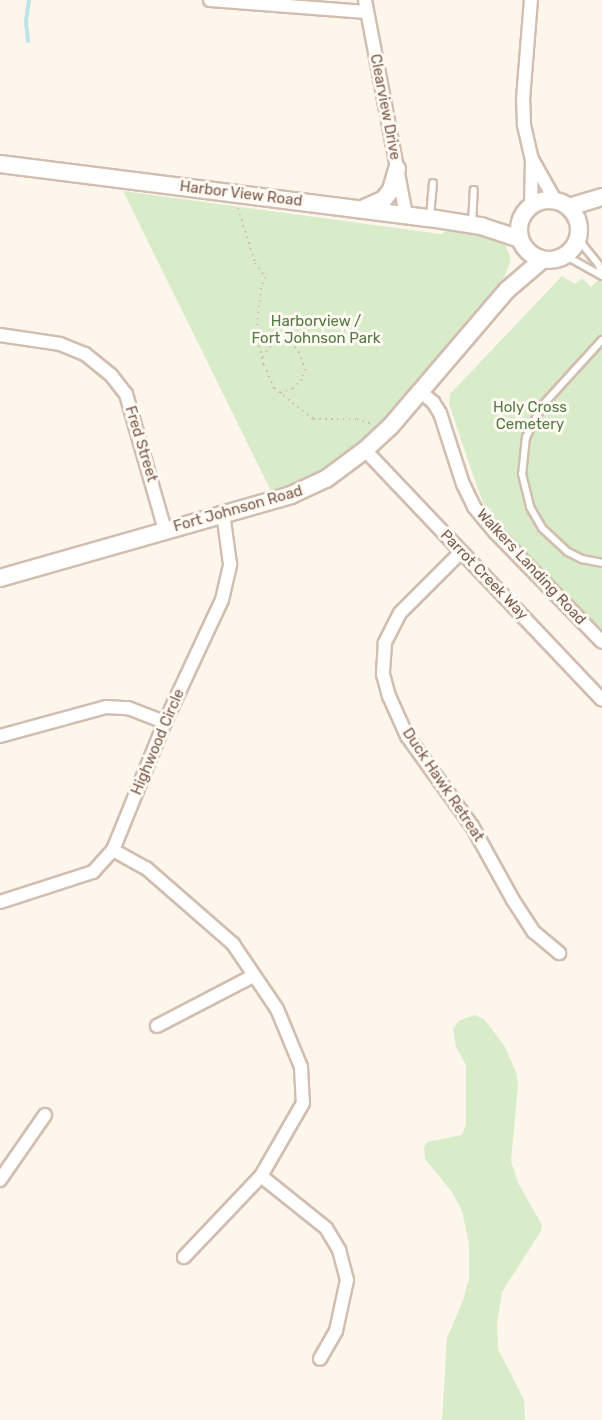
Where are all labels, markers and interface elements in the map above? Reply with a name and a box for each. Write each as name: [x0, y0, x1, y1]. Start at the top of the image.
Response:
street label: Clearview Drive: [366, 52, 404, 162]
street label: Harbor View Road: [178, 177, 304, 211]
park label: Harborview / Fort Johnson Park: [251, 312, 381, 347]
park label: Holy Cross Cemetery: [493, 398, 567, 433]
street label: Fred Street: [121, 404, 161, 484]
street label: Fort Johnson Road: [171, 482, 305, 536]
street label: Walkers Landing Road: [473, 505, 589, 629]
street label: Parrot Creek Way: [436, 526, 532, 624]
street label: Highwood Circle: [128, 686, 188, 798]
street label: Duck Hawk Retreat: [398, 725, 488, 845]

